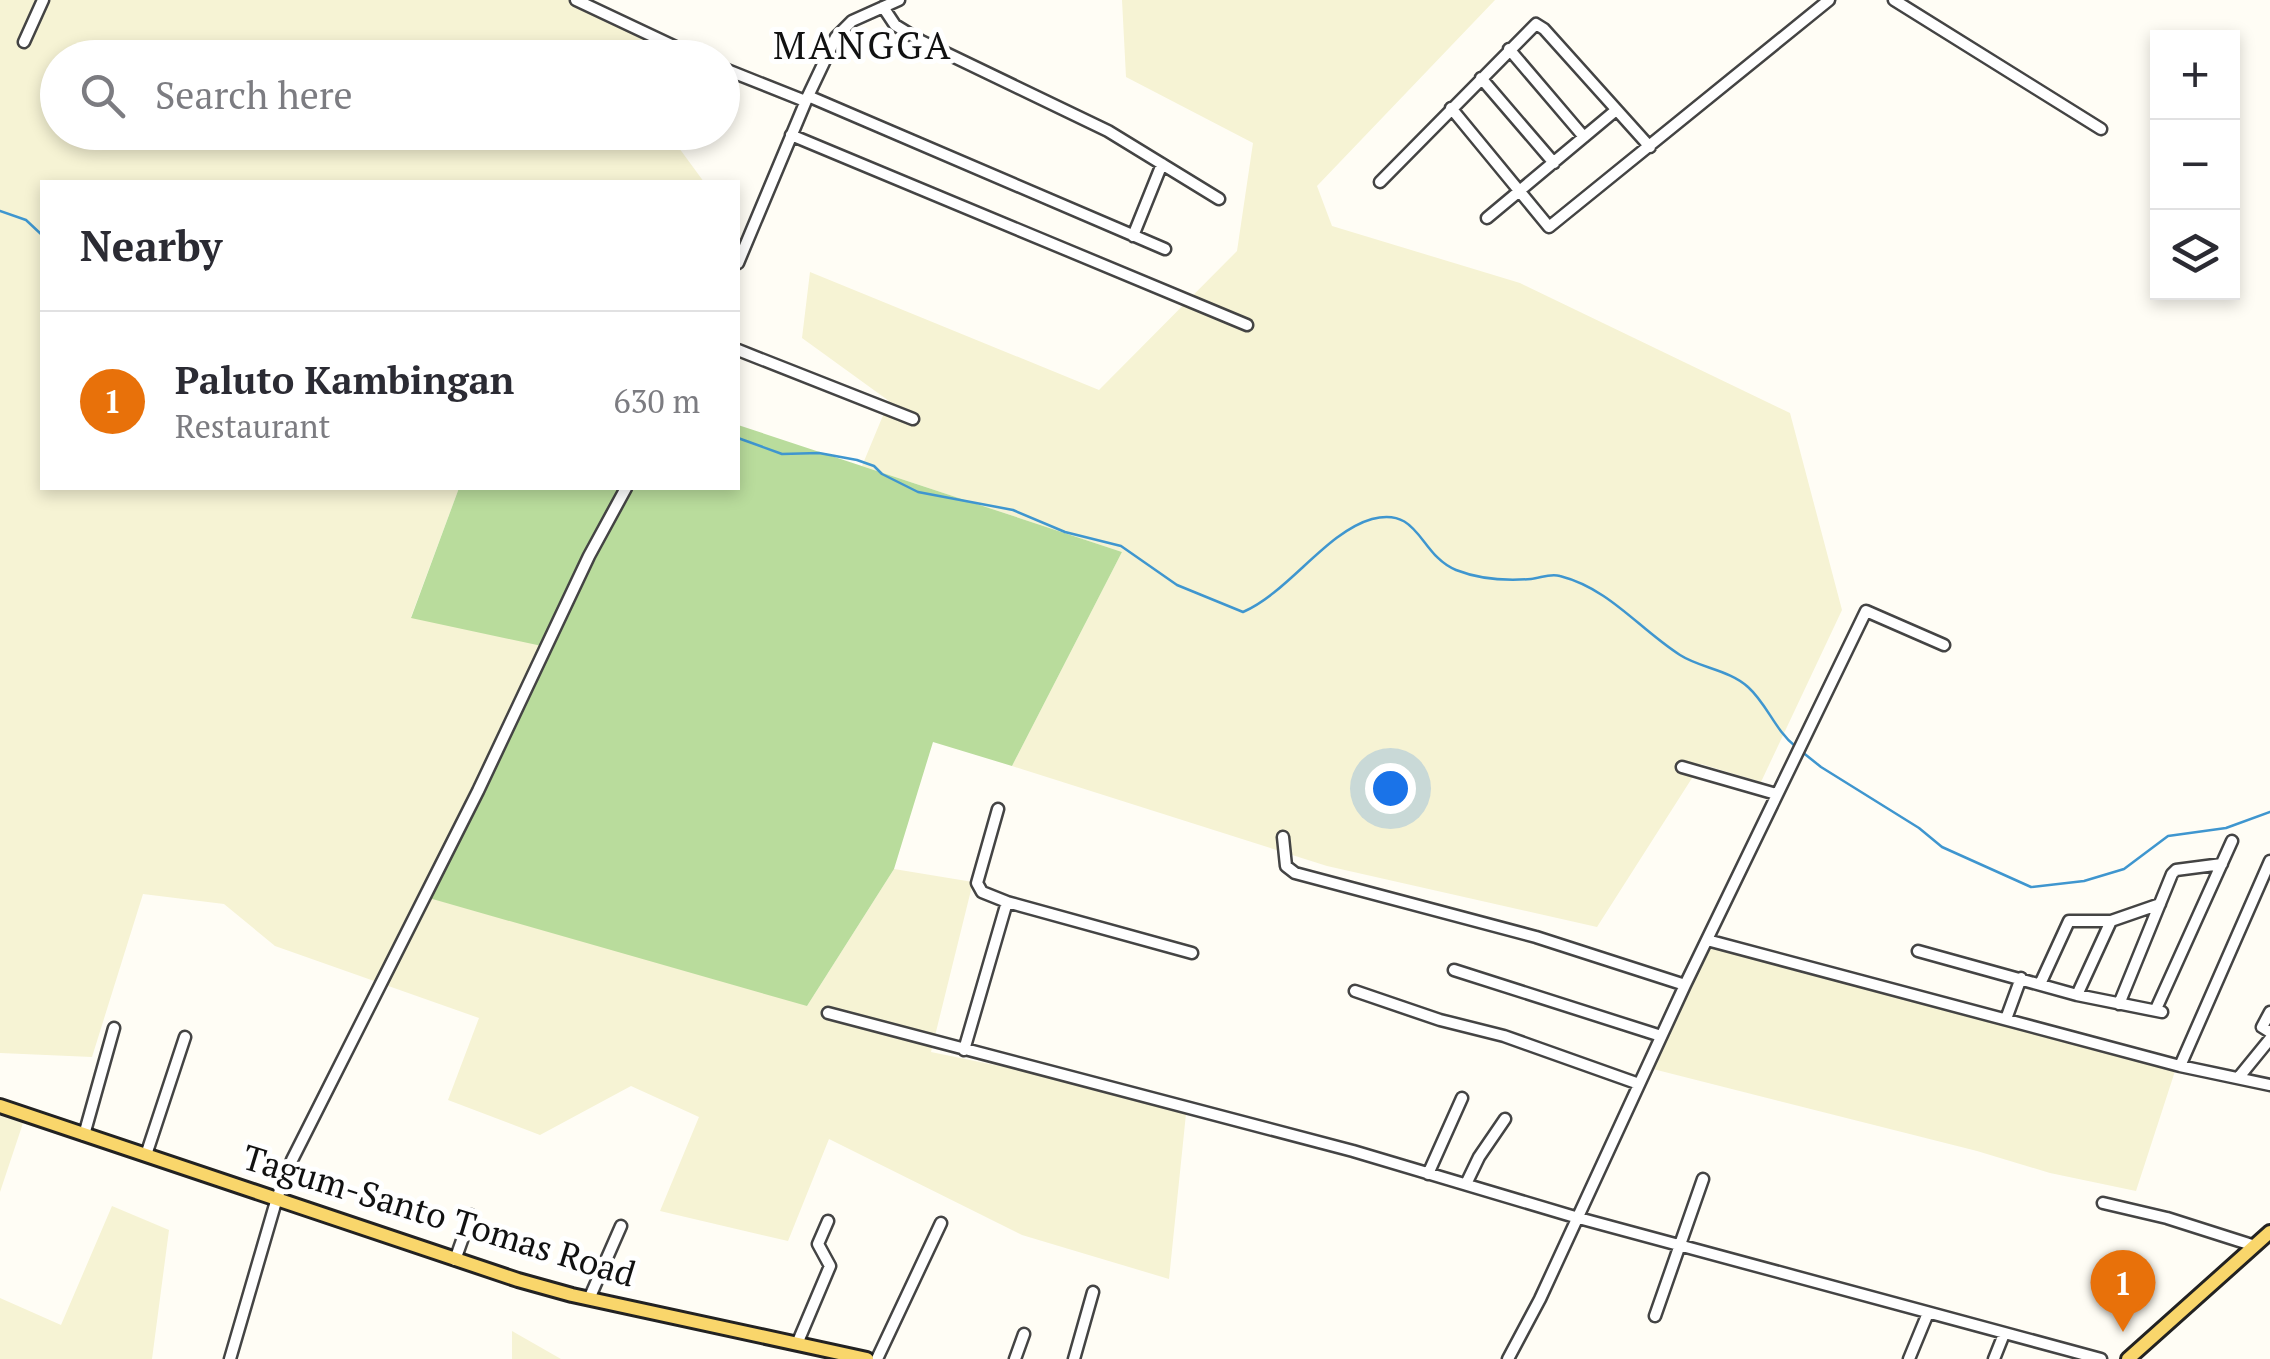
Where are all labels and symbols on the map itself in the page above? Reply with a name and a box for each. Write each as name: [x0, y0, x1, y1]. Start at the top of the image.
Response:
district label: MANGGA: [773, 20, 953, 70]
your location: [1365, 763, 1416, 814]
street label: Tagum-Santo Tomas Road: [237, 1133, 641, 1297]
pin: 1: [2090, 1250, 2156, 1332]

